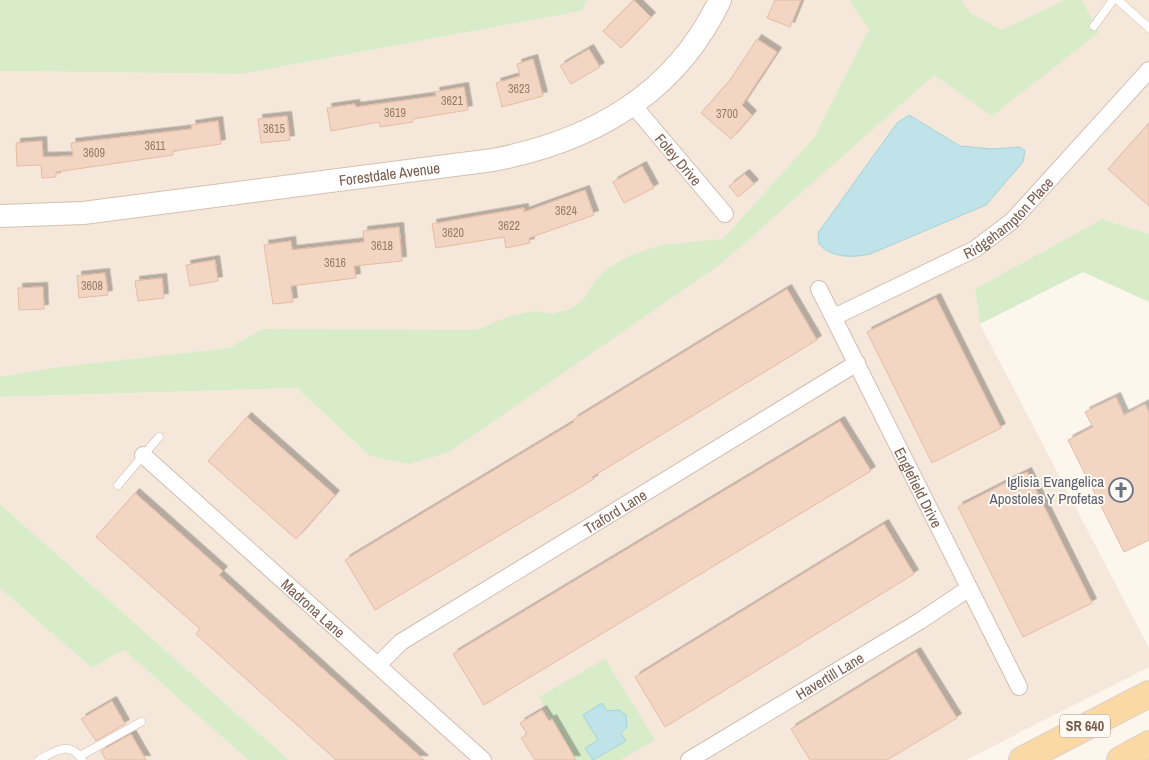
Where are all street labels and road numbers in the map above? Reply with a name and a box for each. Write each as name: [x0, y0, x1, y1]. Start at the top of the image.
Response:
street label: Foley Drive: [651, 129, 707, 190]
street label: Forestdale Avenue: [338, 156, 441, 190]
street label: Ridgehampton Place: [960, 172, 1058, 264]
street label: Englefield Drive: [890, 444, 948, 531]
street label: Traford Lane: [580, 484, 650, 538]
street label: Madrona Lane: [277, 574, 350, 642]
street label: Havertill Lane: [792, 647, 868, 704]
road number: SR 640: [1060, 714, 1110, 738]

